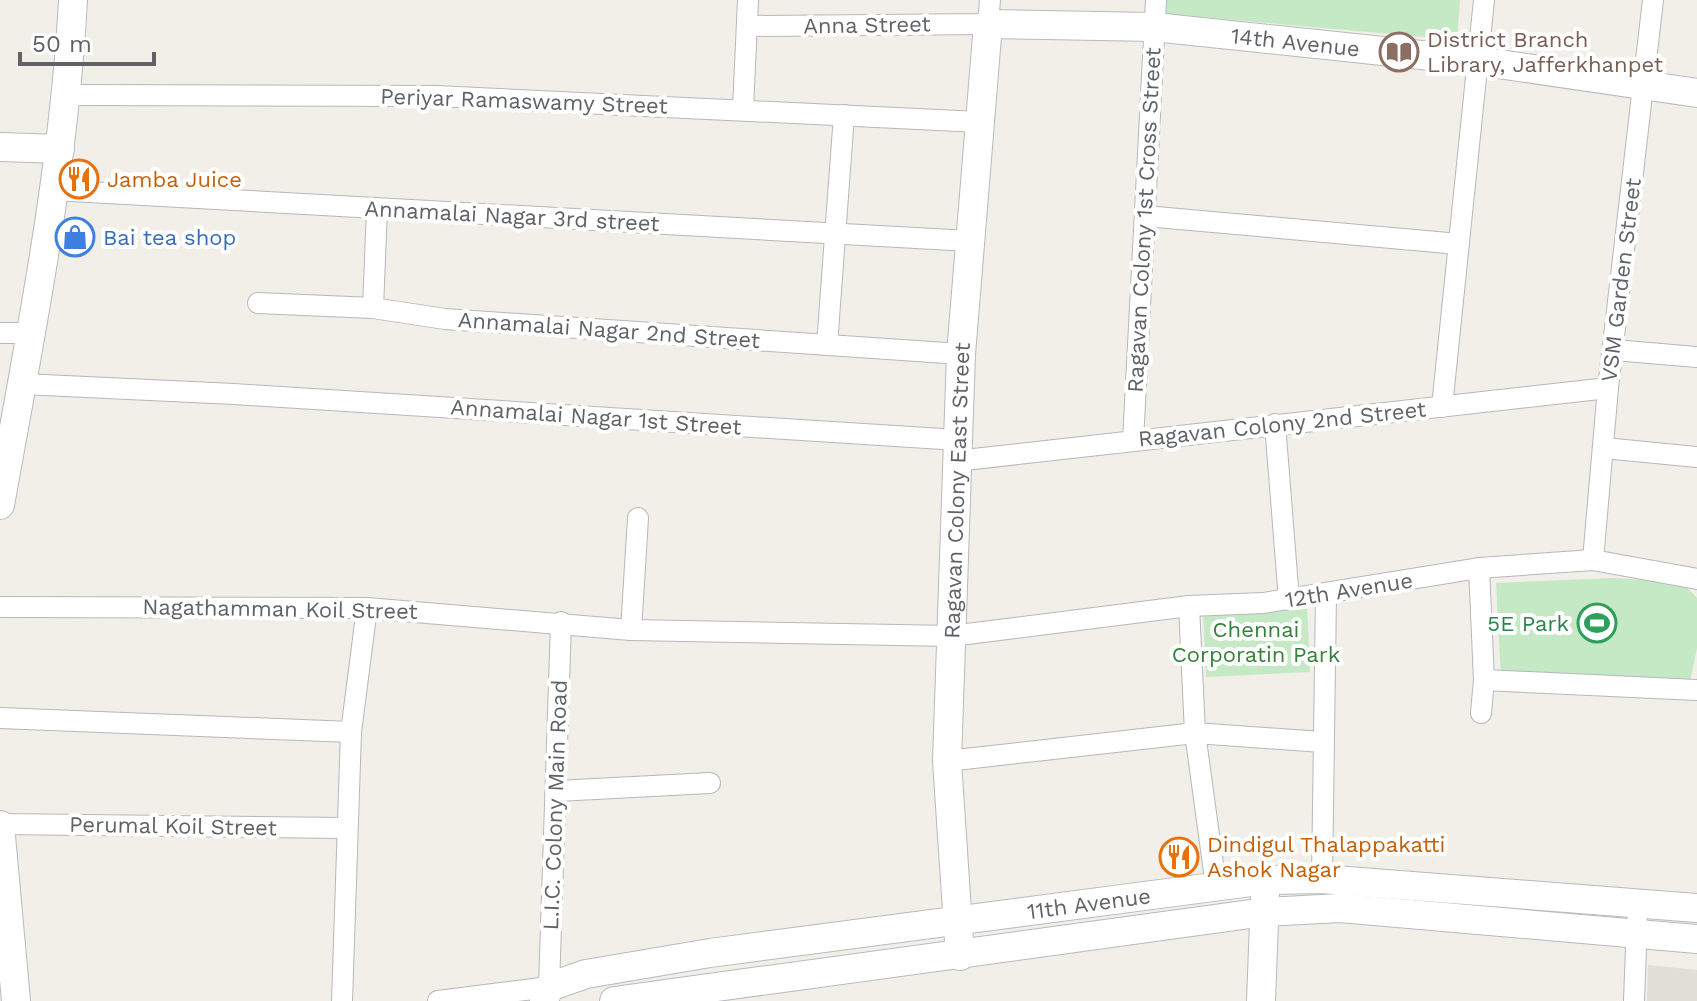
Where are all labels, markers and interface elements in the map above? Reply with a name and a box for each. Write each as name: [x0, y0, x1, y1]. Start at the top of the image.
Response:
street label: Anna Street: [803, 11, 931, 39]
scale bar: [20, 16, 154, 66]
street label: 14th Avenue: [1230, 23, 1361, 61]
place label: District Branch Library, Jafferkhanpet: [1427, 27, 1663, 77]
text: 50 m: [32, 30, 92, 58]
library icon: District Branch Library, Jafferkhanpet: [1378, 31, 1420, 73]
street label: Ragavan Colony 1st Cross Street: [1122, 47, 1166, 393]
street label: Periyar Ramaswamy Street: [380, 83, 668, 119]
restaurant icon: Jamba Juice: [58, 158, 100, 200]
place label: Jamba Juice: [107, 167, 242, 192]
street label: VSM Garden Street: [1596, 177, 1646, 383]
street label: Annamalai Nagar 3rd street: [364, 196, 660, 236]
shop icon: Bai tea shop: [54, 216, 96, 258]
place label: Bai tea shop: [103, 225, 236, 250]
street label: Annamalai Nagar 2nd Street: [457, 307, 761, 353]
street label: Ragavan Colony East Street: [939, 341, 974, 639]
street label: Annamalai Nagar 1st Street: [450, 394, 742, 440]
street label: Ragavan Colony 2nd Street: [1137, 396, 1427, 452]
street label: 12th Avenue: [1283, 568, 1415, 612]
street label: Nagathamman Koil Street: [142, 594, 418, 624]
sports icon: 5E Park: [1576, 602, 1618, 644]
place label: 5E Park: [1487, 611, 1569, 636]
park label: Chennai Corporatin Park: [1172, 617, 1340, 667]
street label: L.I.C. Colony Main Road: [538, 679, 572, 931]
street label: Perumal Koil Street: [69, 812, 277, 840]
place label: Dindigul Thalappakatti Ashok Nagar: [1207, 832, 1445, 882]
restaurant icon: Dindigul Thalappakatti Ashok Nagar: [1158, 836, 1200, 878]
street label: 11th Avenue: [1026, 883, 1152, 924]

